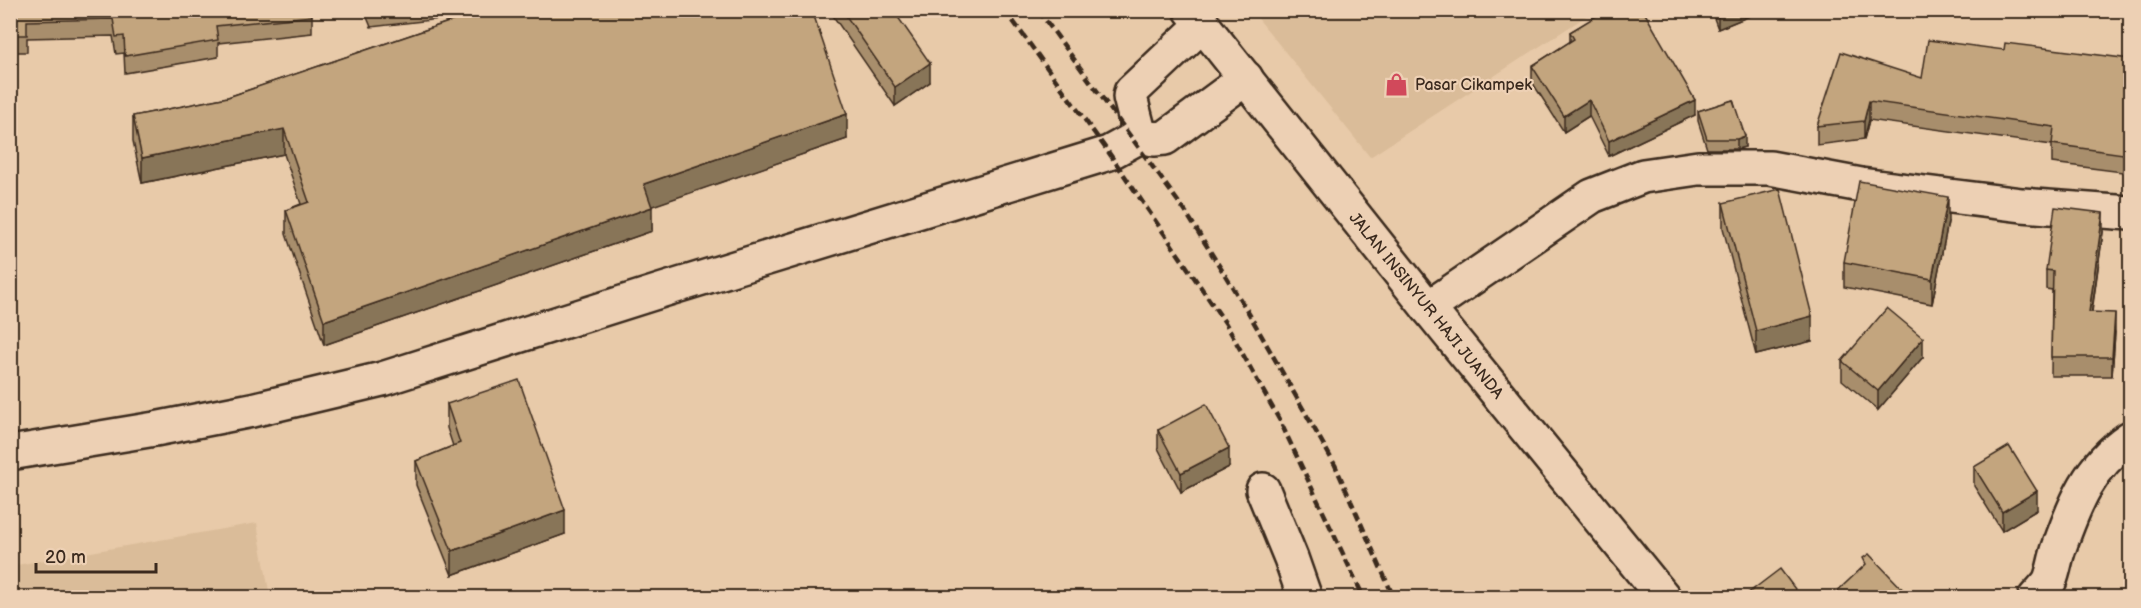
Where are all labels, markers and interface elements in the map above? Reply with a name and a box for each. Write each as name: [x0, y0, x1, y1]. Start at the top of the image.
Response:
shop icon: Pasar Cikampek: [1384, 71, 1410, 97]
place label: Pasar Cikampek: [1415, 76, 1532, 95]
street label: JALAN INSINYUR HAJI JUANDA: [1345, 209, 1507, 403]
scale bar: [36, 536, 156, 574]
text: 20 m: [45, 547, 86, 568]

